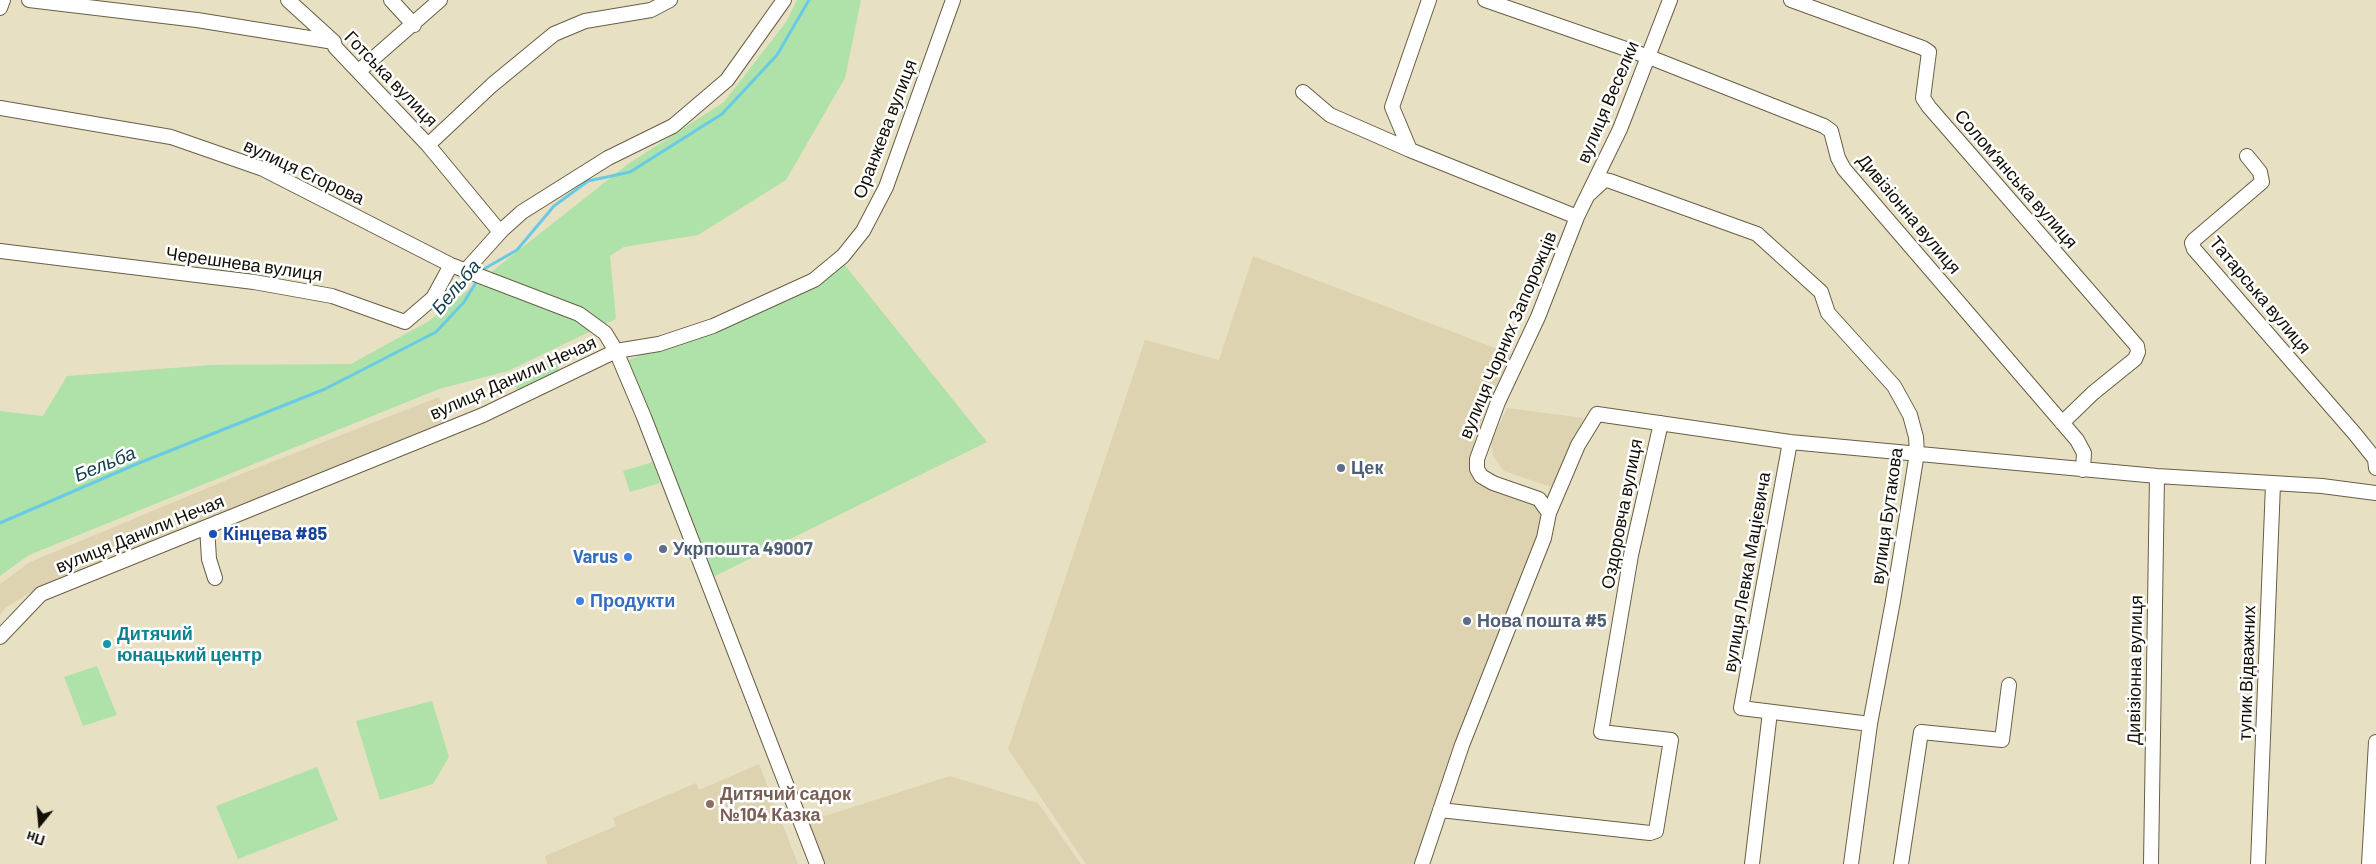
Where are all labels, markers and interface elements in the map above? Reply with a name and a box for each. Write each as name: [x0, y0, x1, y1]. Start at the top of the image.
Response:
street label: Готська вулиця: [340, 27, 442, 131]
street label: вулиця Веселки: [1572, 38, 1644, 166]
street label: Оранжева вулиця: [849, 56, 921, 202]
street label: Соломʼянська вулиця: [1950, 105, 2082, 253]
street label: вулиця Єгорова: [240, 135, 368, 209]
street label: Дивізіонна вулиця: [1853, 150, 1965, 278]
street label: вулиця Чорних Запорожців: [1454, 228, 1562, 442]
street label: Татарська вулиця: [2205, 232, 2315, 358]
street label: Черешнева вулиця: [164, 242, 324, 286]
water label: Бельба: [427, 255, 485, 319]
street label: вулиця Данили Нечая: [426, 332, 600, 424]
street label: Оздоровча вулиця: [1597, 437, 1647, 591]
water label: Бельба: [71, 441, 139, 487]
street label: вулиця Бутакова: [1867, 446, 1907, 586]
place label: Цек: [1351, 457, 1383, 479]
marker: Цек: [1335, 462, 1347, 474]
street label: вулиця Левка Мацієвича: [1719, 470, 1775, 674]
street label: вулиця Данили Нечая: [53, 490, 227, 578]
place label: Кінцева #85: [223, 523, 327, 545]
marker: Кінцева #85: [207, 528, 219, 540]
place label: Укрпошта 49007: [673, 538, 813, 560]
marker: Укрпошта 49007: [657, 543, 669, 555]
place label: Varus: [573, 546, 618, 568]
marker: Varus: [622, 551, 634, 563]
place label: Продукти: [590, 590, 675, 612]
marker: Продукти: [574, 595, 586, 607]
street label: Дивізіонна вулиця: [2123, 595, 2147, 745]
street label: тупик Відважних: [2234, 605, 2260, 741]
place label: Нова пошта #5: [1477, 610, 1607, 632]
marker: Нова пошта #5: [1461, 615, 1473, 627]
place label: Дитячий юнацький центр: [117, 623, 262, 666]
marker: Дитячий юнацький центр: [101, 638, 113, 650]
place label: Дитячий садок №104 Казка: [720, 783, 851, 826]
marker: Дитячий садок №104 Казка: [704, 798, 716, 810]
north arrow: [15, 799, 65, 849]
text: Пн: [24, 828, 47, 850]

